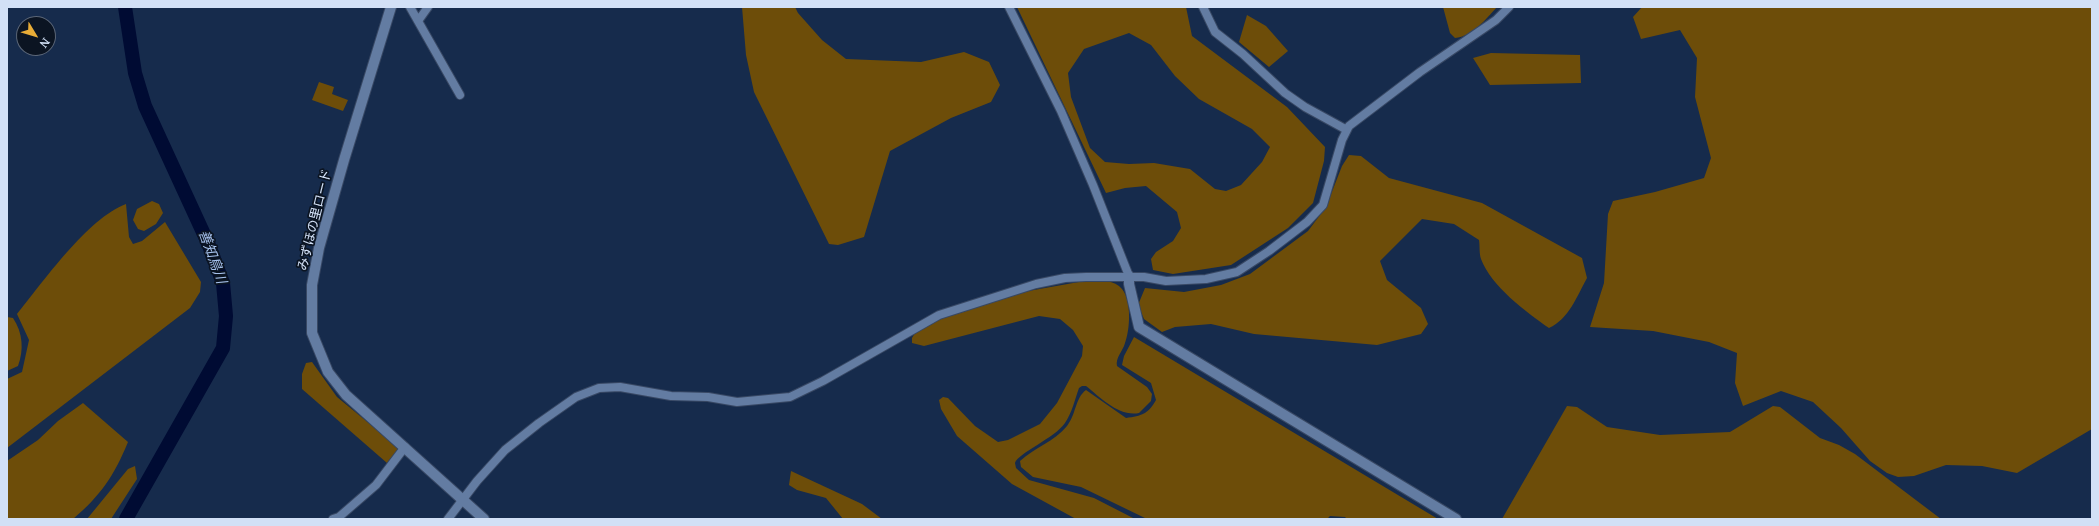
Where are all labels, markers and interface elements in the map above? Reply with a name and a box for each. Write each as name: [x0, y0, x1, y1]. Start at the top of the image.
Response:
north arrow: [16, 16, 56, 56]
text: N: [36, 35, 54, 51]
street label: みずほの里ロード: [295, 168, 335, 272]
water label: 善知鳥川: [195, 228, 229, 286]

